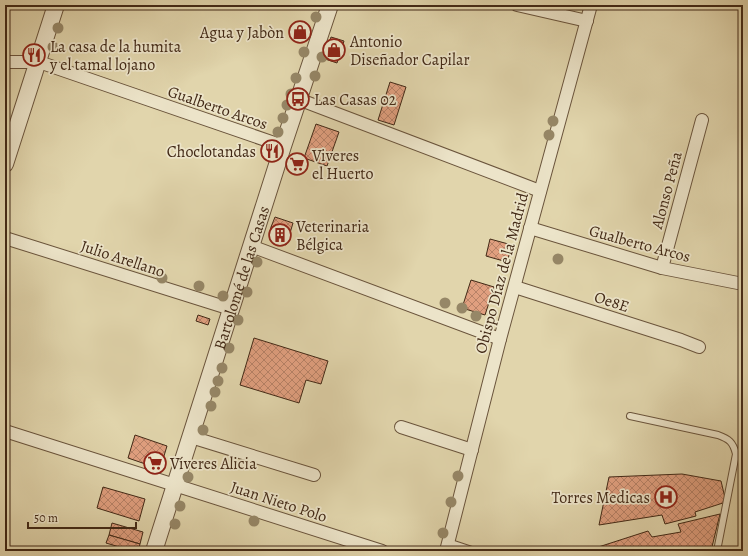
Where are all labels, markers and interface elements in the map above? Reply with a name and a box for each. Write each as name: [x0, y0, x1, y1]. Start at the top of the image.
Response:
shop icon: Agua y Jabòn: [287, 19, 313, 45]
place label: Agua y Jabòn: [199, 22, 284, 44]
place label: Antonio Diseñador Capilar: [349, 31, 470, 71]
place label: La casa de la humita y el tamal lojano: [49, 36, 182, 76]
shop icon: Antonio Diseñador Capilar: [321, 37, 347, 63]
restaurant icon: La casa de la humita y el tamal lojano: [21, 42, 47, 68]
street label: Gualberto Arcos: [165, 81, 270, 135]
bus stop icon: Las Casas 02: [285, 86, 311, 112]
place label: Las Casas 02: [314, 89, 397, 111]
restaurant icon: Choclotandas: [259, 138, 285, 164]
place label: Choclotandas: [167, 141, 256, 163]
place label: Viveres el Huerto: [311, 145, 374, 185]
street label: Alonso Peña: [646, 149, 688, 232]
supermarket icon: Viveres el Huerto: [284, 151, 310, 177]
street label: Obispo Díaz de la Madrid: [470, 190, 534, 356]
street label: Bartolomé de las Casas: [209, 203, 275, 353]
place label: Veterinaria Bélgica: [295, 216, 370, 256]
street label: Gualberto Arcos: [587, 220, 693, 268]
building icon: Veterinaria Bélgica: [267, 222, 293, 248]
street label: Julio Arellano: [78, 235, 168, 283]
street label: Oe8E: [591, 286, 632, 318]
supermarket icon: Víveres Alicia: [142, 450, 168, 476]
place label: Víveres Alicia: [169, 453, 257, 475]
street label: Juan Nieto Polo: [228, 476, 330, 528]
hospital icon: Torres Medicas: [653, 484, 679, 510]
place label: Torres Medicas: [551, 487, 650, 509]
scale bar: [28, 504, 136, 530]
text: 50 m: [34, 510, 58, 526]

